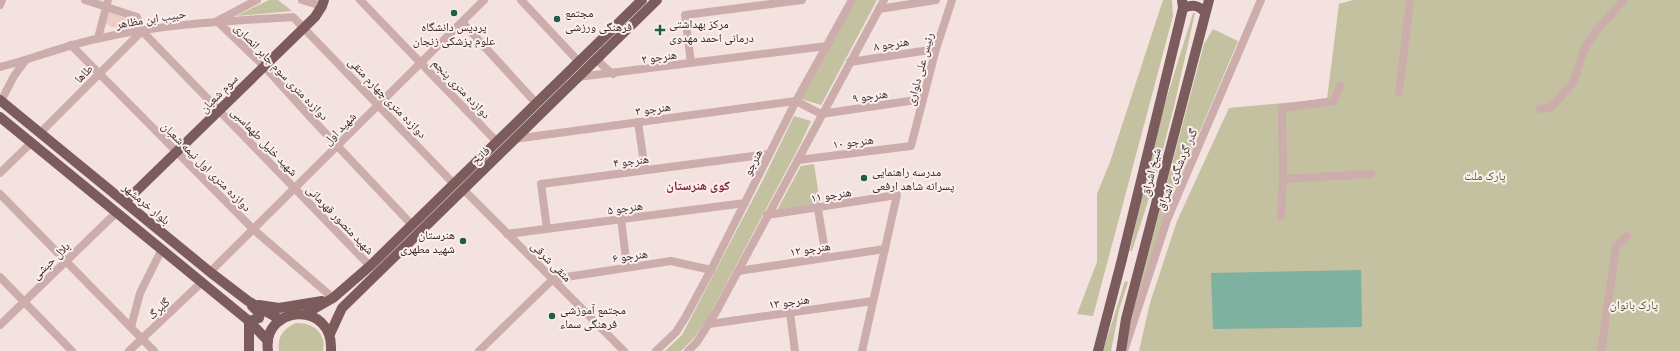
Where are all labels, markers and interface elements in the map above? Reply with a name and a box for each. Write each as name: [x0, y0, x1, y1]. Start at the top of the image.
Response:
street label: حبیب ابن مظاهر: [114, 5, 188, 32]
place label: مجتمع فرهنگی ورزشی: [565, 5, 632, 34]
marker: پردیس دانشگاه علوم پزشکى زنجان: [449, 8, 459, 18]
marker: مجتمع فرهنگی ورزشی: [552, 14, 562, 24]
place label: مرکز بهداشتی درمانی احمد مهدوی: [669, 16, 754, 45]
place label: پردیس دانشگاه علوم پزشکى زنجان: [413, 19, 495, 49]
street label: دوازده متری سوم جابر انصاری: [231, 20, 332, 124]
marker: مرکز بهداشتی درمانی احمد مهدوی: [654, 24, 666, 36]
street label: رئیس علی دلواری: [903, 31, 937, 107]
street label: هنرجو ۸: [872, 33, 910, 54]
street label: هنرجو ۲: [640, 47, 678, 67]
street label: دوازده متری چهارم متقی: [345, 54, 430, 142]
street label: دوازده متری پنجم: [429, 55, 494, 122]
street label: طاها: [71, 61, 95, 85]
street label: سوم شعبان: [196, 71, 242, 117]
street label: هنرجو ۹: [851, 86, 889, 106]
street label: هنرجو ۳: [634, 99, 672, 119]
street label: شهید خلیل طهماسبی: [228, 104, 301, 179]
street label: شهید اول: [320, 109, 359, 148]
street label: دوازده متری اول نیمه شعبان: [158, 118, 255, 215]
street label: گدر گردشگری اشراق: [1152, 126, 1200, 212]
street label: هنرجو ۱۰: [832, 132, 874, 152]
street label: فاتح: [468, 143, 493, 168]
street label: هنرجو: [739, 146, 766, 178]
street label: شیخ اشراق: [1137, 146, 1164, 198]
street label: هنرجو ۴: [612, 151, 650, 170]
place label: مدرسه راهنمایی پسرانه شاهد ارفعی: [872, 164, 955, 193]
park label: پارک ملت: [1464, 168, 1506, 183]
marker: مدرسه راهنمایی پسرانه شاهد ارفعی: [859, 173, 869, 183]
district label: کوی هنرستان: [666, 177, 730, 193]
street label: بلوار خرمشهر: [119, 179, 173, 228]
street label: شهید منصور قهرمانی: [304, 181, 378, 257]
street label: هنرجو ۱۱: [810, 184, 853, 205]
street label: هنرجو ۵: [606, 198, 644, 218]
place label: هنرستان شهید مطهری: [400, 227, 455, 256]
marker: هنرستان شهید مطهری: [458, 236, 468, 246]
street label: بلال حبشی: [28, 238, 73, 283]
street label: متقی شرقی: [528, 238, 575, 285]
street label: هنرجو ۱۲: [789, 238, 832, 259]
street label: هنرجو ۶: [611, 246, 649, 266]
street label: هنرجو ۱۳: [768, 291, 811, 312]
street label: گلبرگ: [144, 294, 173, 323]
park label: پارک بانوان: [1610, 297, 1659, 312]
place label: مجتمع آموزشی فرهنگی سماء: [560, 302, 626, 331]
marker: مجتمع آموزشی فرهنگی سماء: [547, 311, 557, 321]

